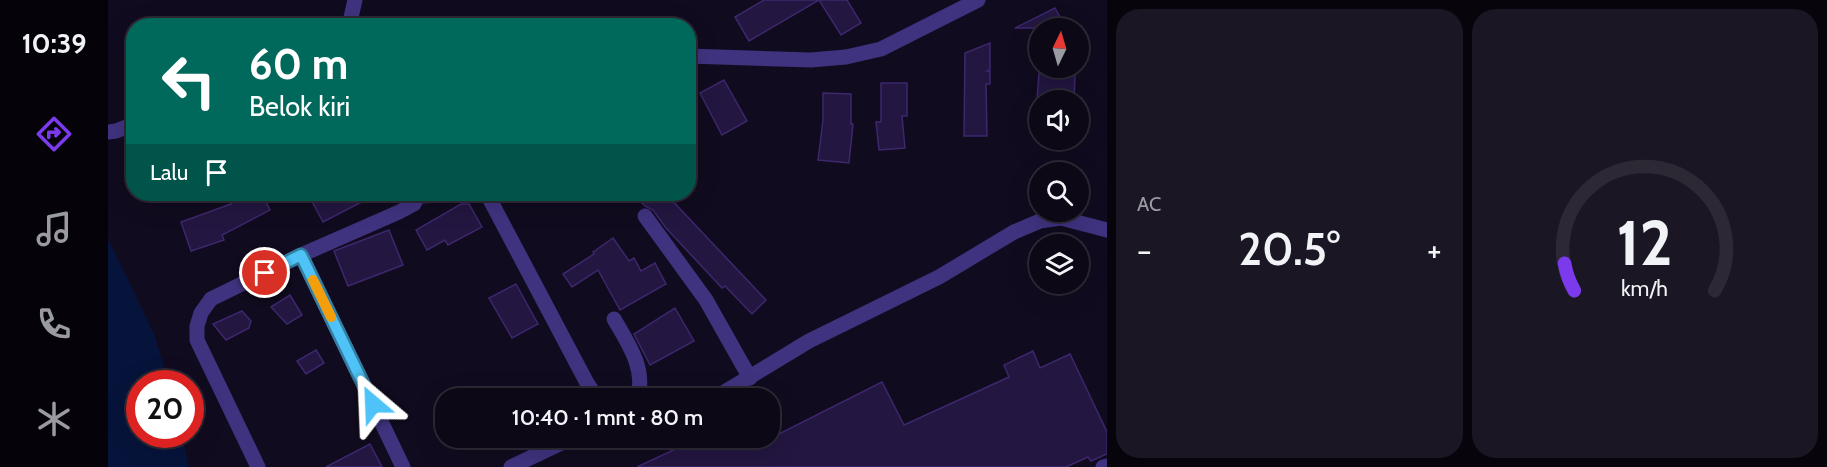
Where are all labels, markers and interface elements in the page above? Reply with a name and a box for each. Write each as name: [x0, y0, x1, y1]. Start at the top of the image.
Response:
north arrow: [1029, 18, 1089, 78]
map controls: [1029, 18, 1089, 294]
text: 10:39: [22, 27, 86, 60]
text: 60 m: [249, 38, 348, 90]
icon: left: [150, 42, 228, 120]
text: Belok kiri: [249, 90, 350, 123]
button: sound: [1029, 90, 1089, 150]
icon: directions: [33, 113, 75, 155]
icon: arrive: [200, 156, 233, 189]
text: Lalu: [150, 159, 188, 186]
button: search: [1029, 162, 1089, 222]
text: AC: [1137, 192, 1161, 216]
text: 12: [1617, 205, 1673, 281]
icon: music: [33, 208, 75, 250]
text: 20.5°: [1238, 222, 1340, 276]
text: −: [1137, 230, 1152, 270]
text: +: [1427, 230, 1442, 270]
button: layers: [1029, 234, 1089, 294]
pin: [239, 247, 290, 298]
icon: arrive: [248, 256, 281, 289]
text: km/h: [1621, 275, 1668, 301]
icon: phone: [33, 303, 75, 345]
speed limit sign: 20: [126, 370, 204, 448]
position arrow: [341, 372, 405, 436]
icon: climate: [33, 398, 75, 440]
text: 10:40 · 1 mnt · 80 m: [512, 404, 703, 431]

